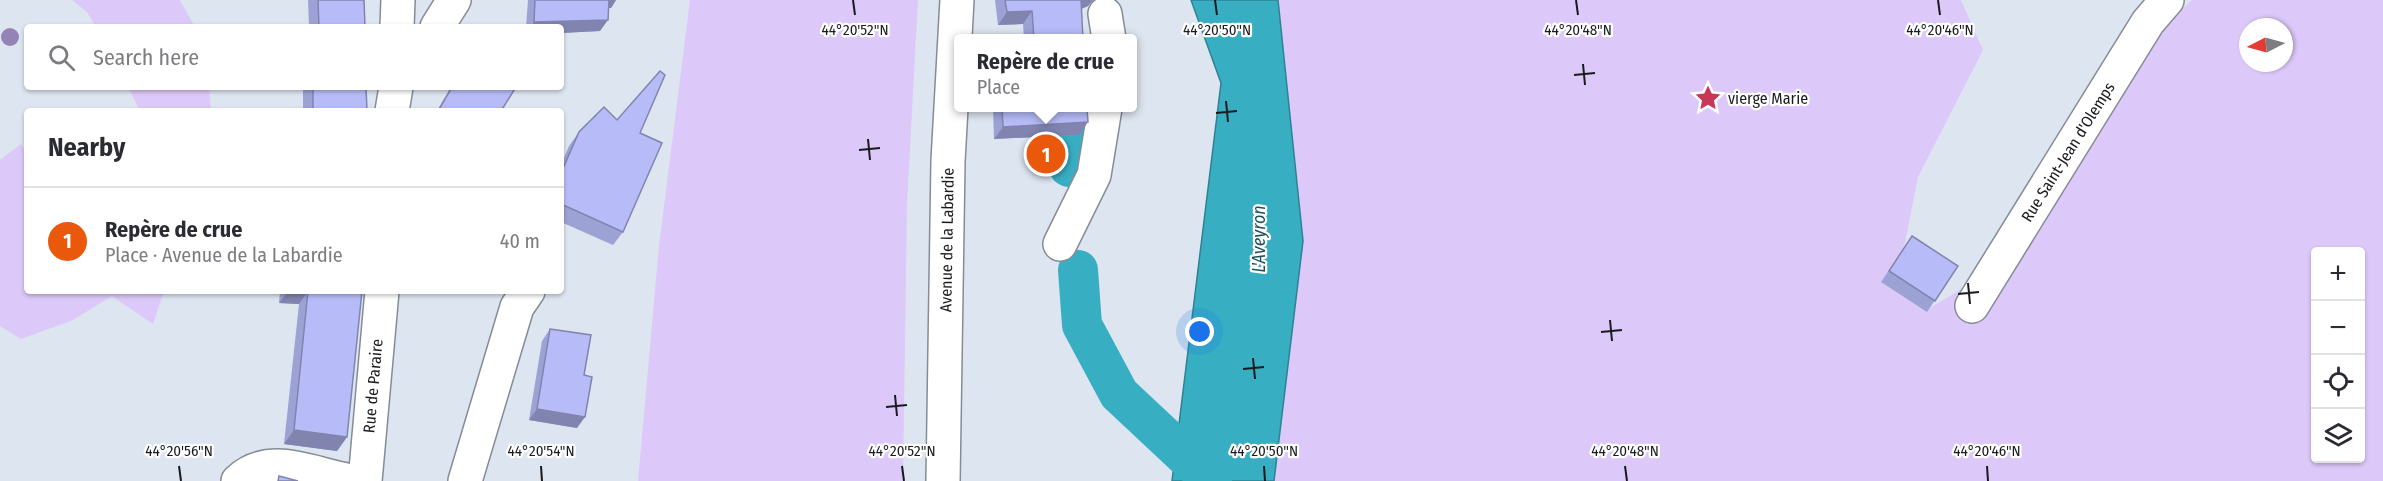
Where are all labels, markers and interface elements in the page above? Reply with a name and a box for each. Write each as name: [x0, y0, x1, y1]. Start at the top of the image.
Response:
north arrow: [2239, 18, 2293, 72]
text: 44°20'52"N: [822, 21, 889, 39]
text: 44°20'50"N: [1183, 21, 1251, 39]
text: 44°20'48"N: [1544, 21, 1612, 39]
text: 44°20'46"N: [1906, 21, 1974, 39]
search box: [24, 24, 564, 90]
popup: [954, 34, 1137, 112]
icon: search: [45, 41, 78, 74]
text: Search here: [93, 44, 199, 71]
text: Repère de crue: [977, 48, 1114, 75]
text: Place: [977, 75, 1020, 99]
street label: Rue Saint-Jean d'Olemps: [2017, 79, 2119, 225]
place icon: vierge Marie: [1693, 83, 1723, 113]
place label: vierge Marie: [1728, 89, 1808, 108]
text: Nearby: [48, 132, 125, 163]
pin: 1: [1026, 132, 1066, 176]
street label: Avenue de la Labardie: [936, 168, 958, 312]
water label: L'Aveyron: [1248, 205, 1270, 273]
text: Repère de crue: [105, 216, 242, 243]
text: 1: [63, 229, 72, 253]
text: 40 m: [500, 229, 540, 253]
text: Place · Avenue de la Labardie: [105, 243, 343, 267]
map controls: [2311, 247, 2365, 463]
button: +: [2311, 247, 2365, 301]
button: −: [2311, 301, 2365, 355]
your location: [1185, 317, 1214, 346]
street label: Rue de Paraire: [359, 338, 387, 434]
button: locate: [2311, 355, 2365, 409]
button: layers: [2311, 409, 2365, 463]
text: 44°20'56"N: [145, 442, 213, 460]
text: 44°20'54"N: [507, 442, 575, 460]
text: 44°20'52"N: [869, 442, 936, 460]
text: 44°20'50"N: [1230, 442, 1298, 460]
text: 44°20'48"N: [1591, 442, 1659, 460]
text: 44°20'46"N: [1953, 442, 2021, 460]

